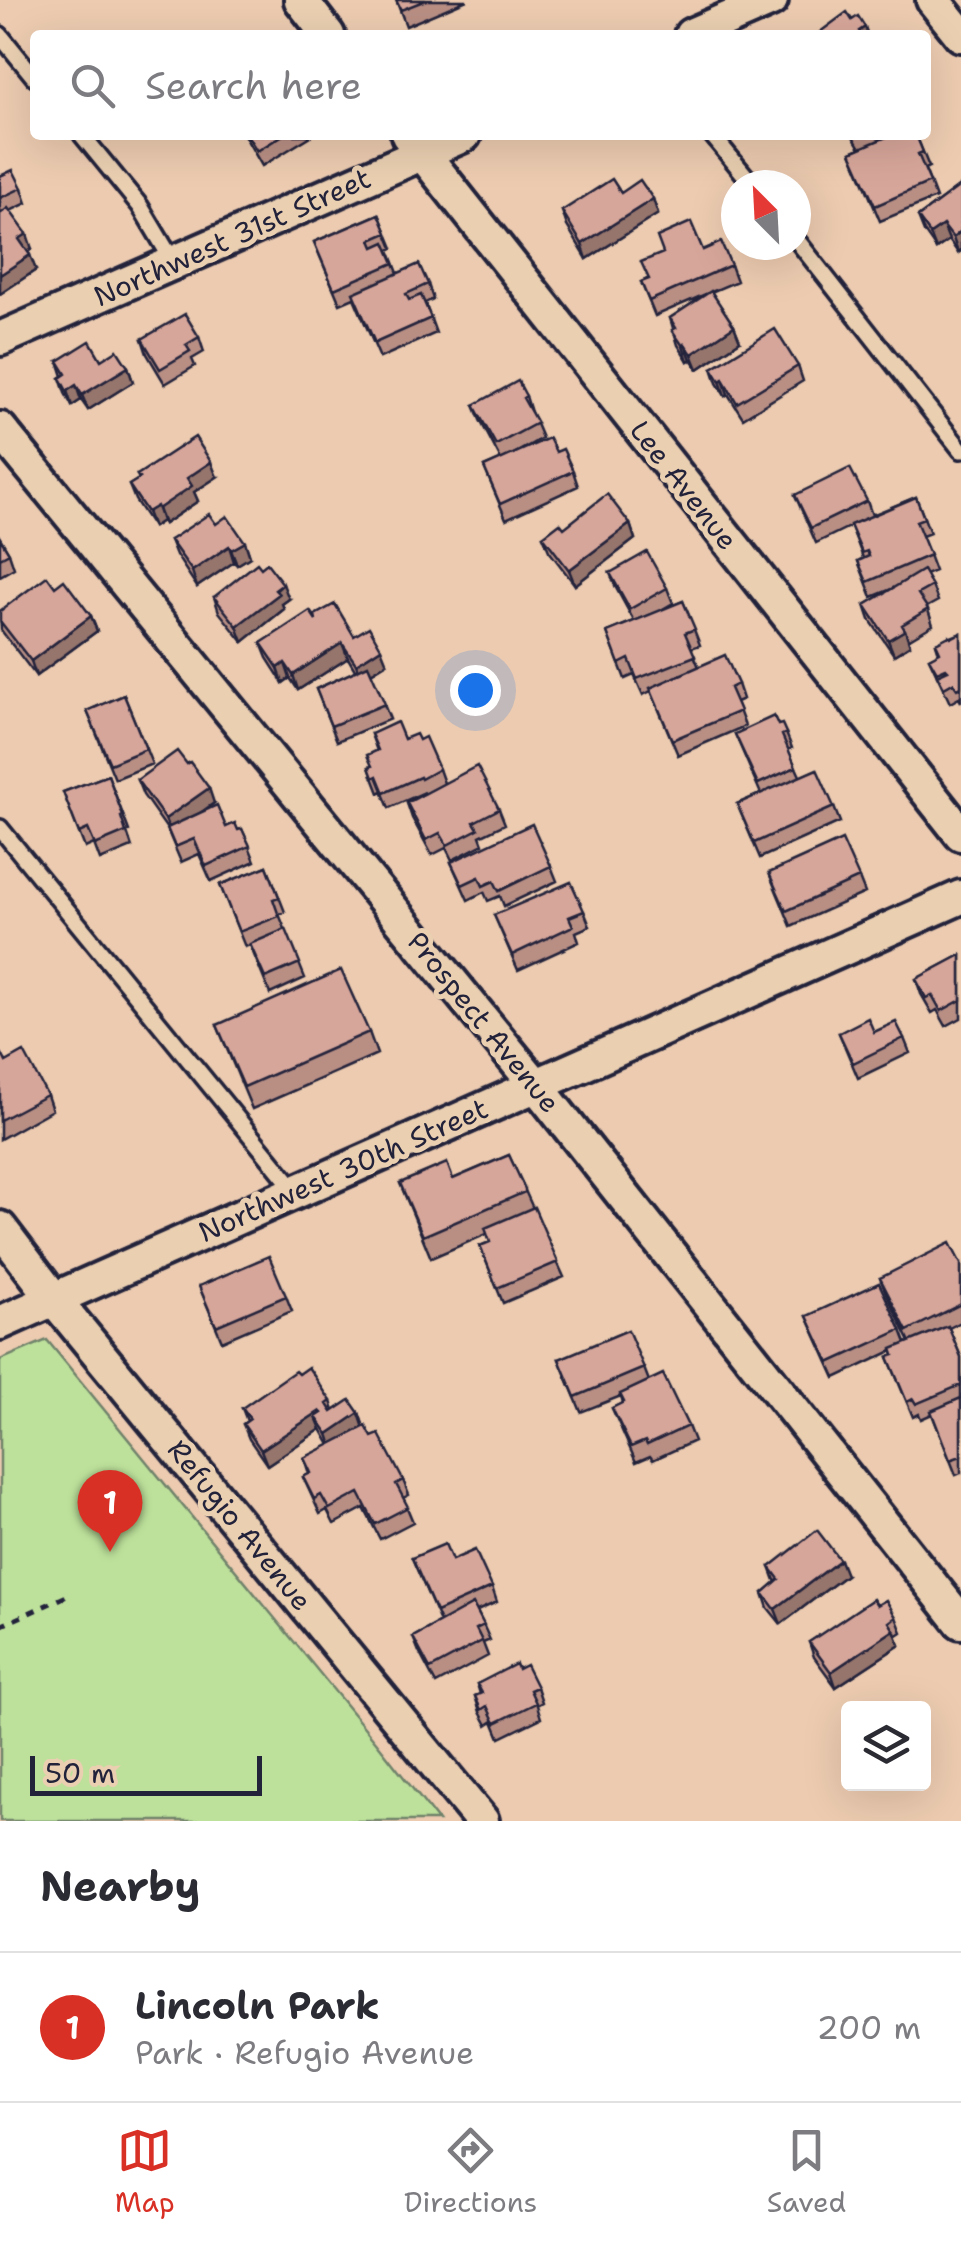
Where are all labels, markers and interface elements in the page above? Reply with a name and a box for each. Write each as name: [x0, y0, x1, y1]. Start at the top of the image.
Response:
search box: [30, 30, 931, 140]
icon: search: [65, 58, 120, 113]
text: Search here: [145, 60, 362, 111]
street label: Northwest 31st Street: [88, 159, 376, 315]
north arrow: [721, 170, 811, 260]
street label: Lee Avenue: [621, 412, 747, 558]
your location: [450, 665, 501, 716]
street label: Prospect Avenue: [399, 923, 569, 1121]
street label: Northwest 30th Street: [192, 1089, 494, 1251]
street label: Refugio Avenue: [159, 1432, 321, 1618]
pin: 1: [78, 1470, 142, 1552]
map controls: [841, 1701, 931, 1791]
button: layers: [841, 1701, 931, 1791]
scale bar: [30, 1751, 262, 1796]
text: 50 m: [45, 1754, 115, 1792]
text: Nearby: [40, 1858, 200, 1914]
text: Lincoln Park: [135, 1980, 380, 2031]
text: 1: [65, 2006, 80, 2049]
text: 200 m: [817, 2006, 921, 2049]
text: Park · Refugio Avenue: [135, 2031, 474, 2074]
tab: Map: [115, 2123, 175, 2221]
tab: Directions: [404, 2123, 537, 2221]
tab: Saved: [767, 2123, 846, 2221]

